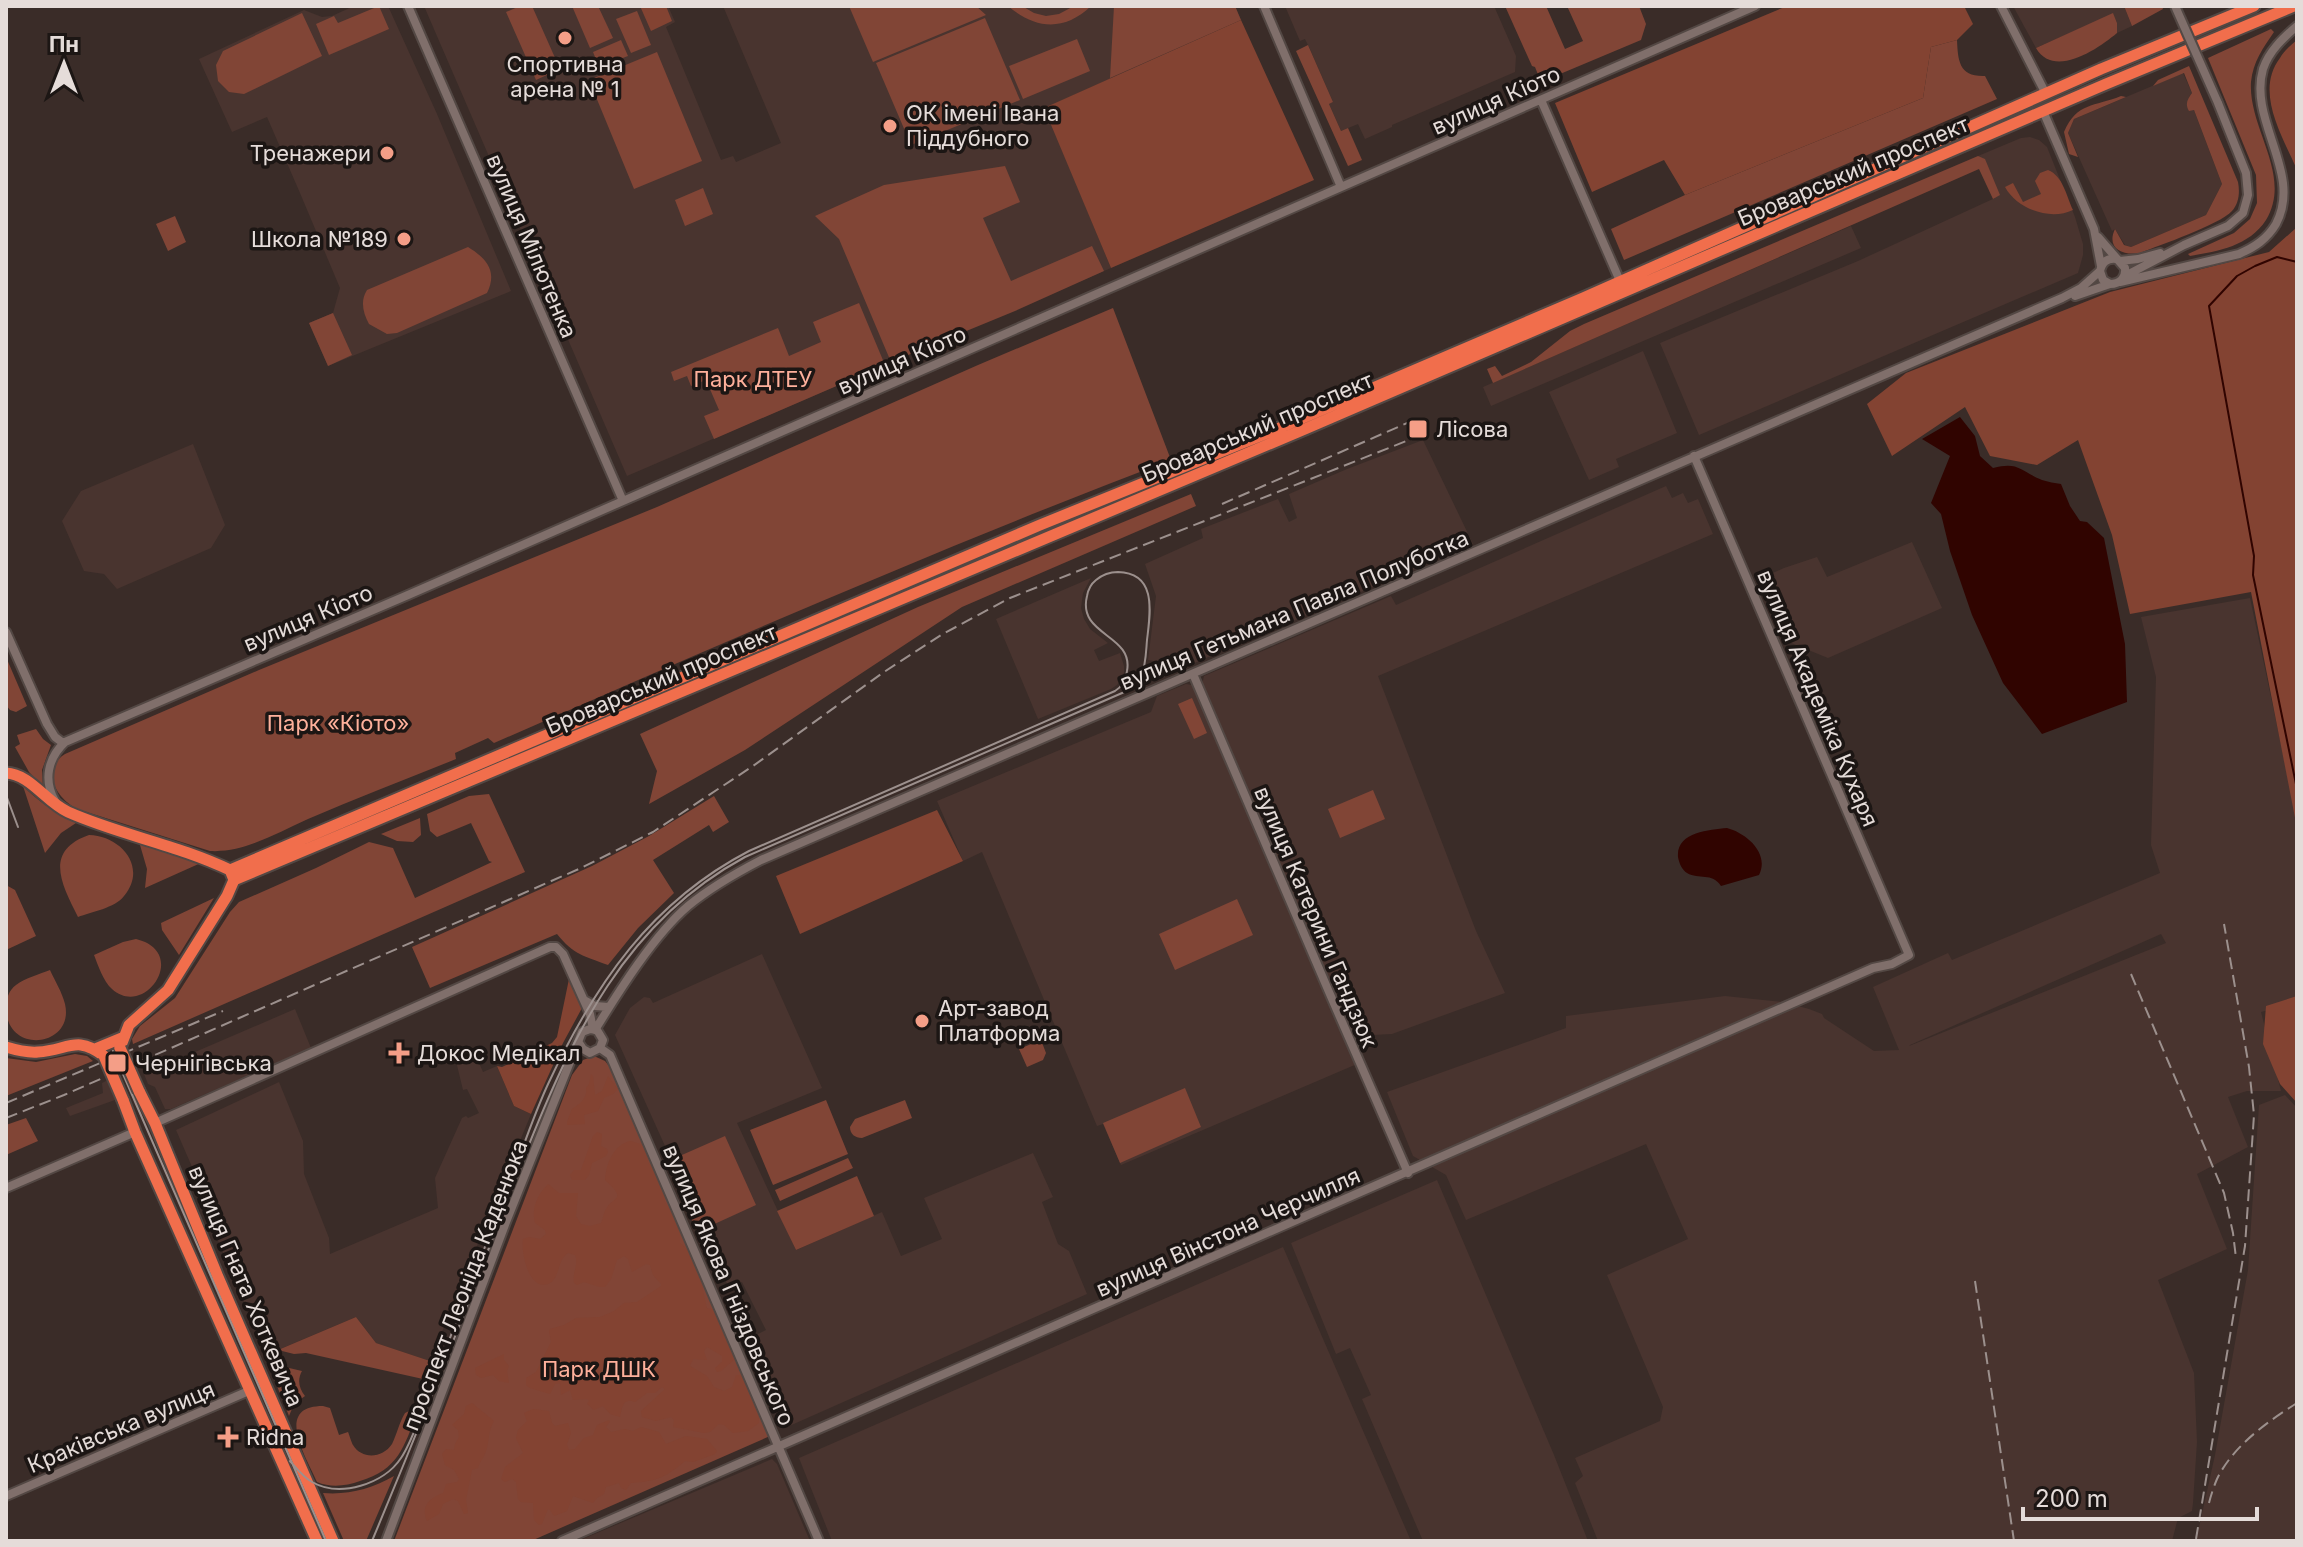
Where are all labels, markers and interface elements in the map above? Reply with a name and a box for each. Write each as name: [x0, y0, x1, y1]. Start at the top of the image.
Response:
north arrow: [24, 24, 104, 104]
marker: Спортивна арена № 1: [556, 29, 574, 47]
text: Пн: [49, 31, 79, 57]
place label: Спортивна арена № 1: [506, 51, 624, 102]
street label: вулиця Кіото: [1428, 60, 1564, 140]
place label: ОК імені Івана Піддубного: [906, 100, 1059, 151]
street label: Броварський проспект: [1734, 110, 1973, 231]
marker: ОК імені Івана Піддубного: [881, 117, 899, 135]
place label: Тренажери: [250, 140, 371, 166]
marker: Тренажери: [378, 144, 396, 162]
street label: вулиця Мілютенка: [481, 150, 583, 342]
place label: Школа №189: [251, 226, 388, 252]
marker: Школа №189: [395, 230, 413, 248]
street label: вулиця Кіото: [834, 320, 970, 400]
park label: Парк ДТЕУ: [694, 366, 813, 392]
street label: Броварський проспект: [1138, 366, 1377, 487]
place label: Лісова: [1436, 416, 1508, 442]
marker: Лісова: [1407, 418, 1429, 440]
street label: вулиця Гетьмана Павла Полуботка: [1116, 525, 1472, 695]
street label: вулиця Академіка Кухаря: [1752, 566, 1884, 830]
street label: вулиця Кіото: [240, 579, 376, 657]
street label: Броварський проспект: [542, 618, 781, 739]
park label: Парк «Кіото»: [267, 710, 409, 736]
street label: вулиця Катерини Гандзюк: [1249, 783, 1383, 1052]
place label: Арт-завод Платформа: [938, 995, 1060, 1046]
marker: Арт-завод Платформа: [913, 1012, 931, 1030]
place label: Докос Медікал: [417, 1040, 580, 1066]
marker: Докос Медікал: [388, 1042, 410, 1064]
place label: Чернігівська: [135, 1050, 272, 1076]
marker: Чернігівська: [106, 1052, 128, 1074]
street label: проспект Леоніда Каденюка: [397, 1136, 533, 1434]
street label: вулиця Якова Гніздовського: [658, 1141, 800, 1429]
street label: вулиця Гната Хоткевича: [183, 1161, 309, 1411]
street label: вулиця Вінстона Черчилля: [1092, 1162, 1364, 1302]
park label: Парк ДШК: [542, 1356, 656, 1382]
street label: Краківська вулиця: [24, 1376, 218, 1478]
place label: Ridna: [246, 1424, 304, 1450]
marker: Ridna: [217, 1426, 239, 1448]
scale bar: [2023, 1471, 2257, 1521]
text: 200 m: [2035, 1484, 2108, 1513]

